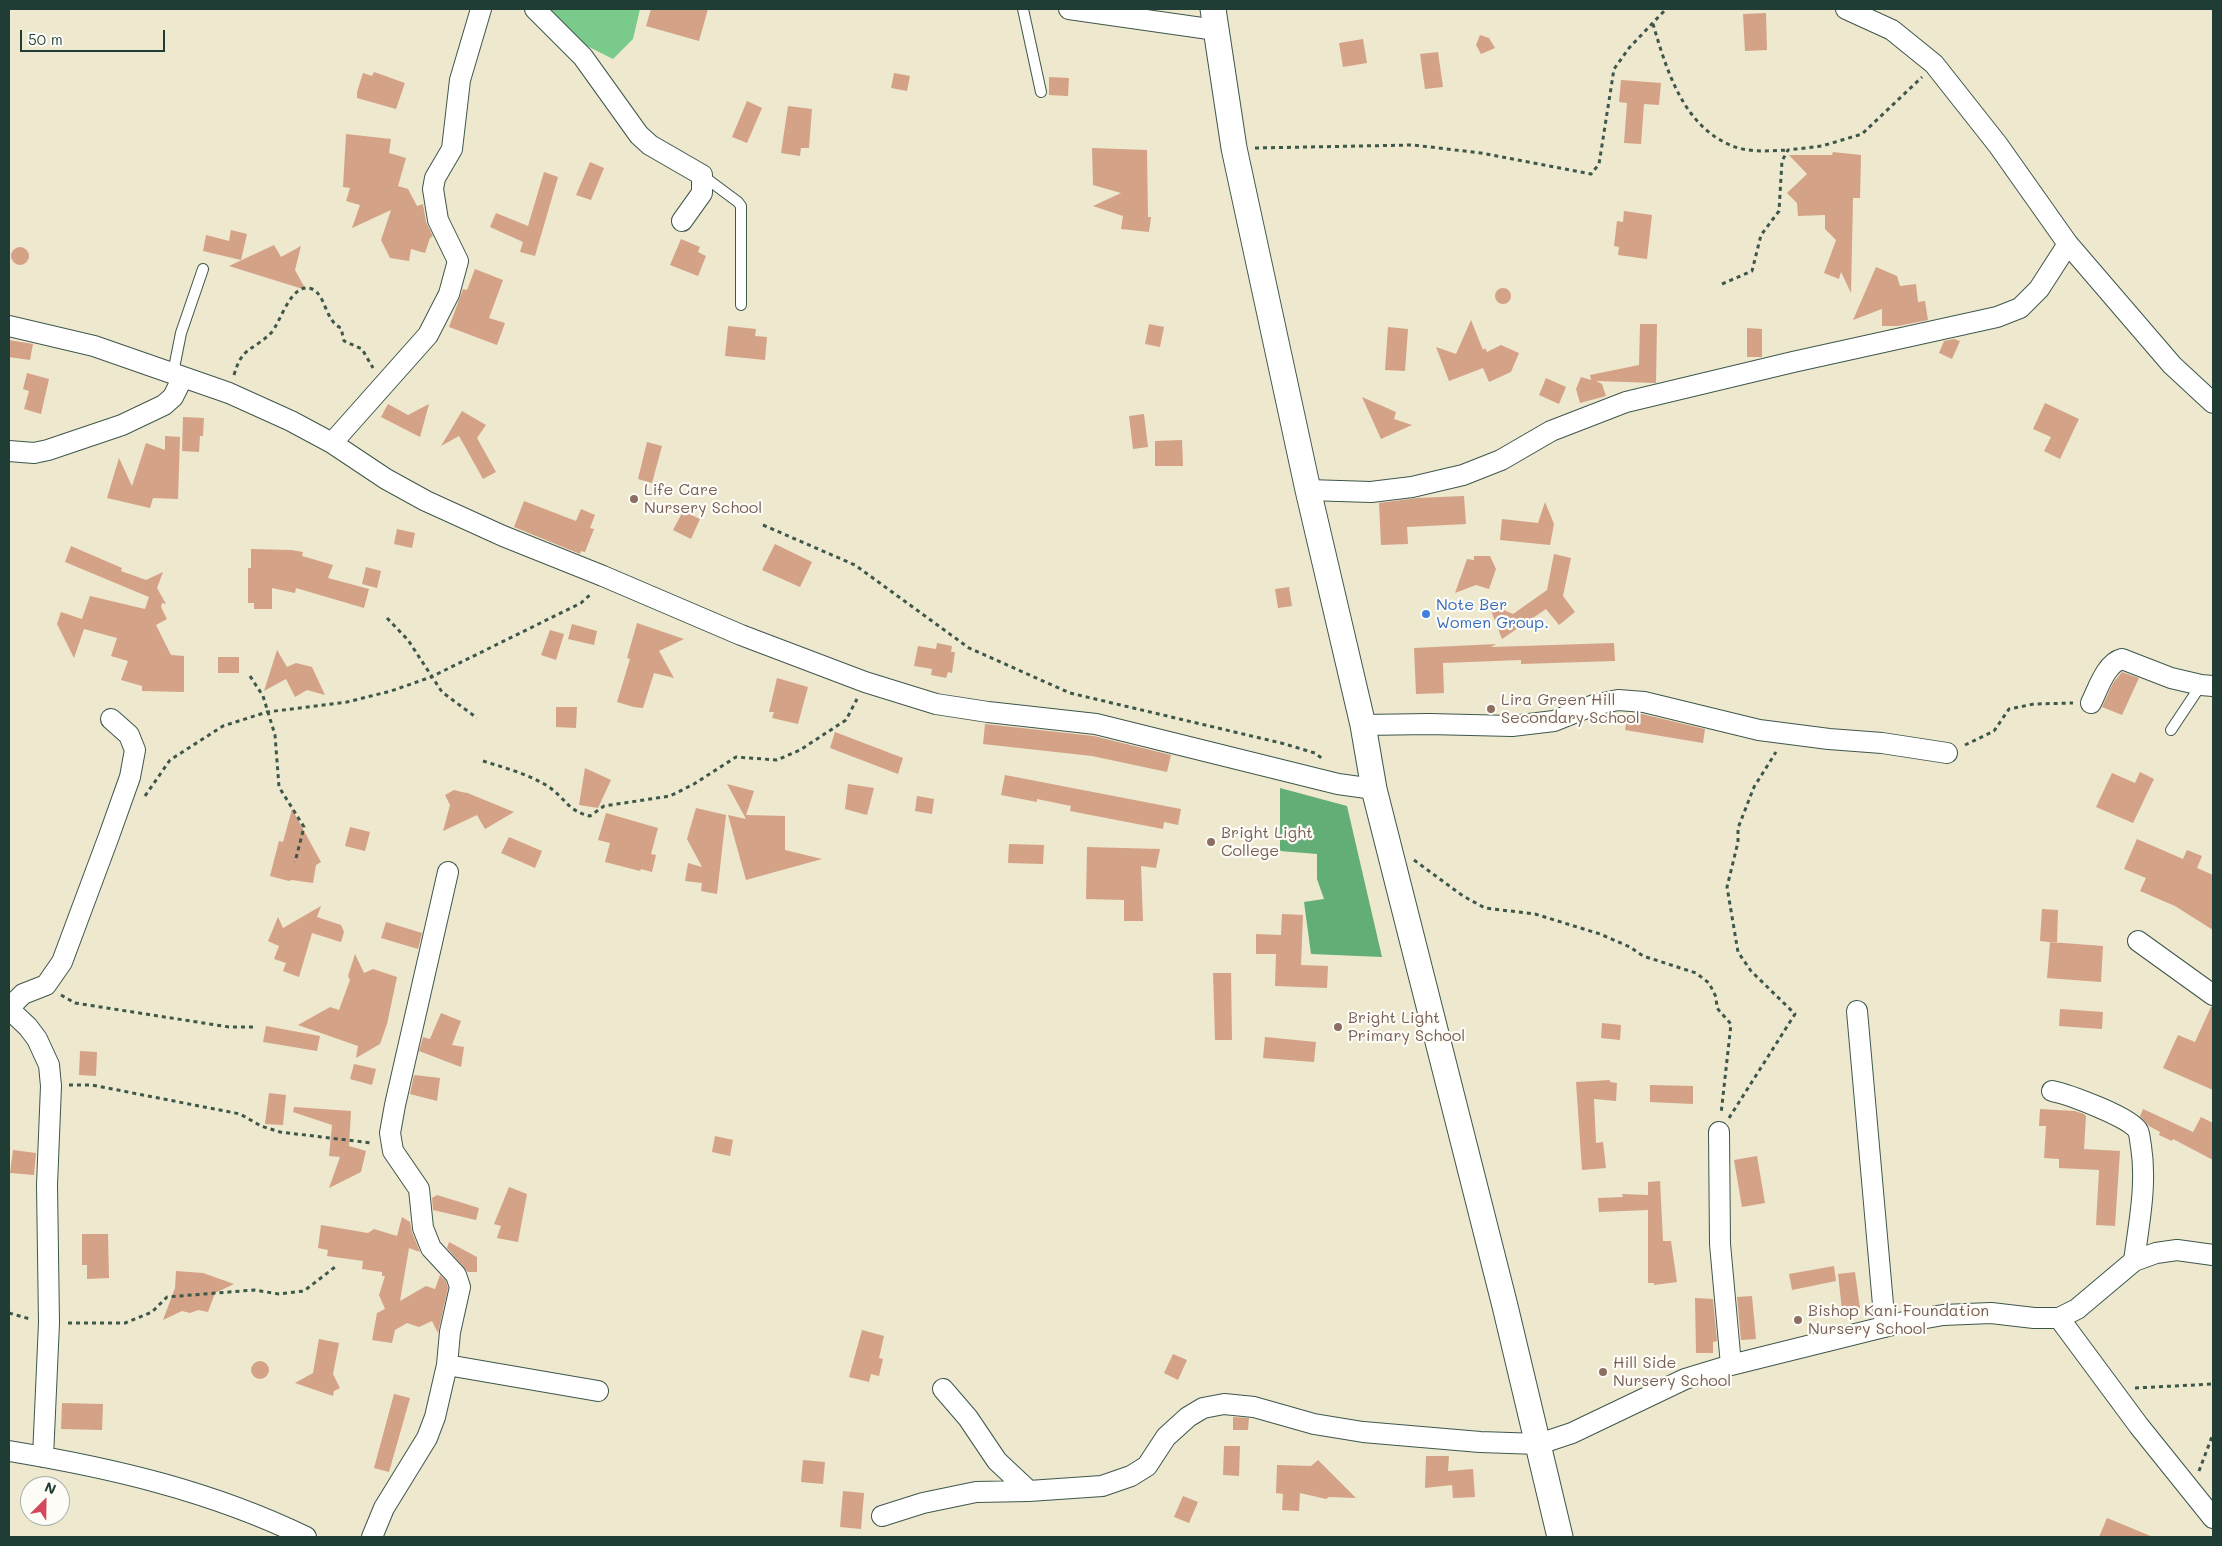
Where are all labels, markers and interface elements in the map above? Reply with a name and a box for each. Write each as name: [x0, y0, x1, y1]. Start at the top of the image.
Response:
scale bar: [22, 20, 168, 52]
text: 50 m: [28, 29, 63, 49]
place label: Life Care Nursery School: [644, 480, 762, 518]
marker: Life Care Nursery School: [628, 493, 640, 505]
place label: Note Ber Women Group.: [1436, 595, 1549, 633]
marker: Note Ber Women Group.: [1420, 608, 1432, 620]
place label: Lira Green Hill Secondary School: [1501, 690, 1640, 728]
marker: Lira Green Hill Secondary School: [1485, 703, 1497, 715]
place label: Bright Light College: [1221, 823, 1313, 861]
marker: Bright Light College: [1205, 836, 1217, 848]
place label: Bright Light Primary School: [1348, 1008, 1465, 1046]
marker: Bright Light Primary School: [1332, 1021, 1344, 1033]
place label: Bishop Kani Foundation Nursery School: [1808, 1301, 1989, 1339]
marker: Bishop Kani Foundation Nursery School: [1792, 1314, 1804, 1326]
place label: Hill Side Nursery School: [1613, 1353, 1731, 1391]
marker: Hill Side Nursery School: [1597, 1366, 1609, 1378]
north arrow: [20, 1476, 70, 1526]
text: N: [42, 1477, 59, 1498]

